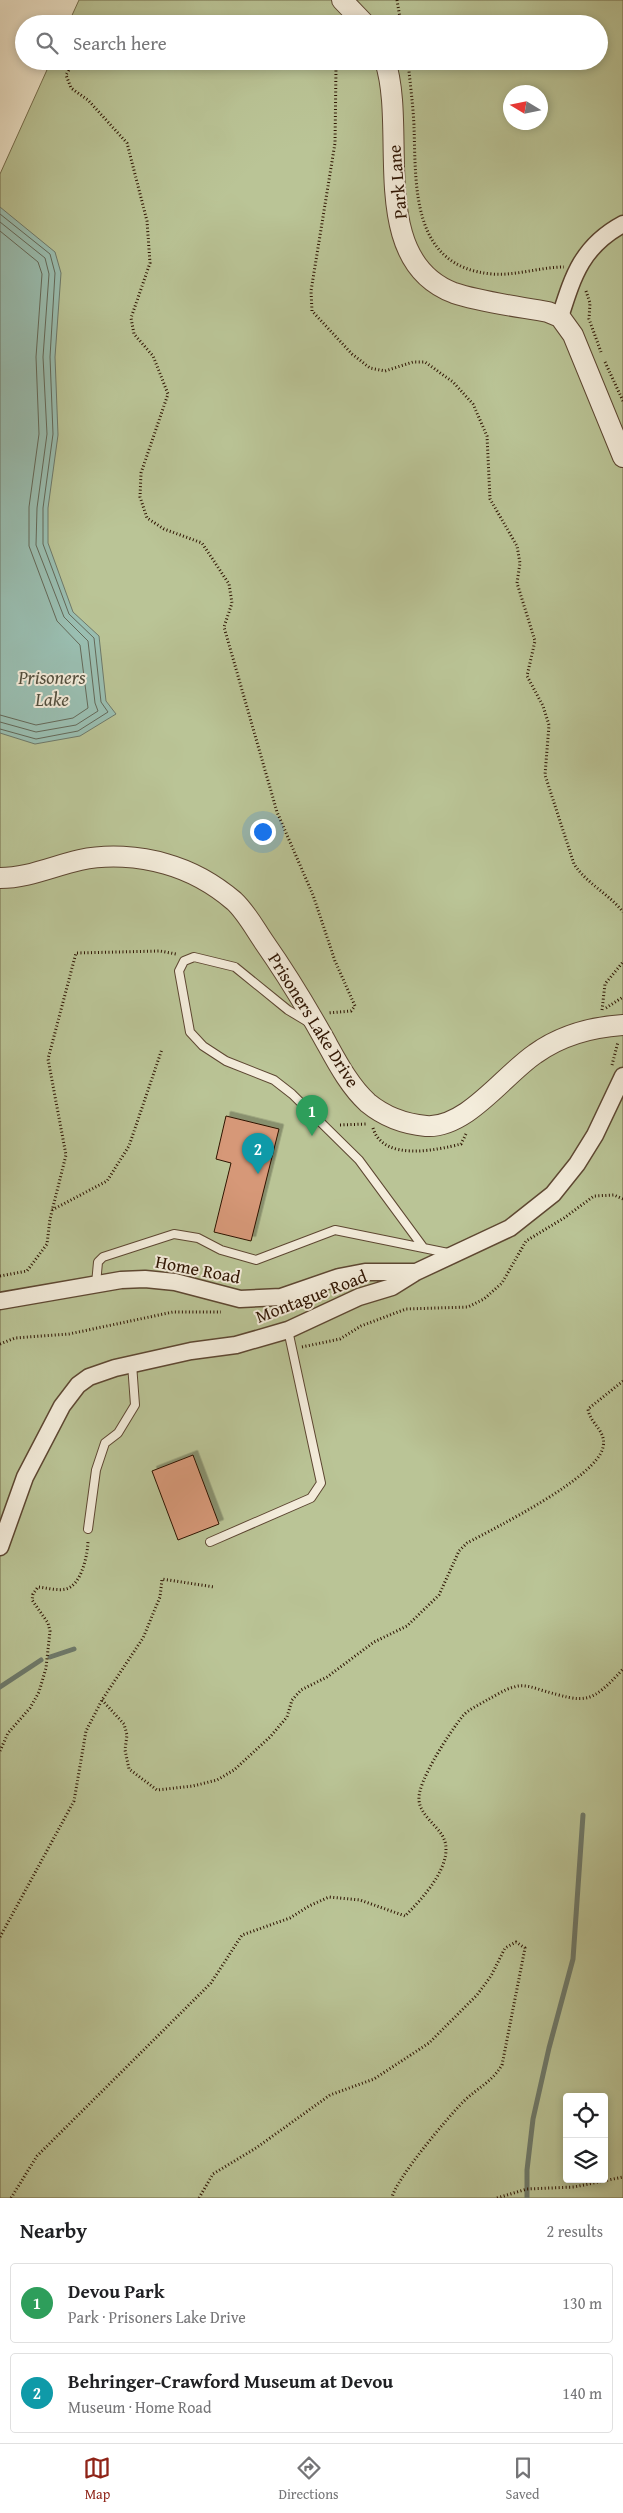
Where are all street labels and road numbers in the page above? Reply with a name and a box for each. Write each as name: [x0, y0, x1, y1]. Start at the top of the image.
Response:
street label: Park Lane: [380, 144, 414, 220]
street label: Prisoners Lake Drive: [262, 947, 366, 1093]
street label: Home Road: [153, 1248, 243, 1291]
street label: Montague Road: [251, 1262, 371, 1330]

